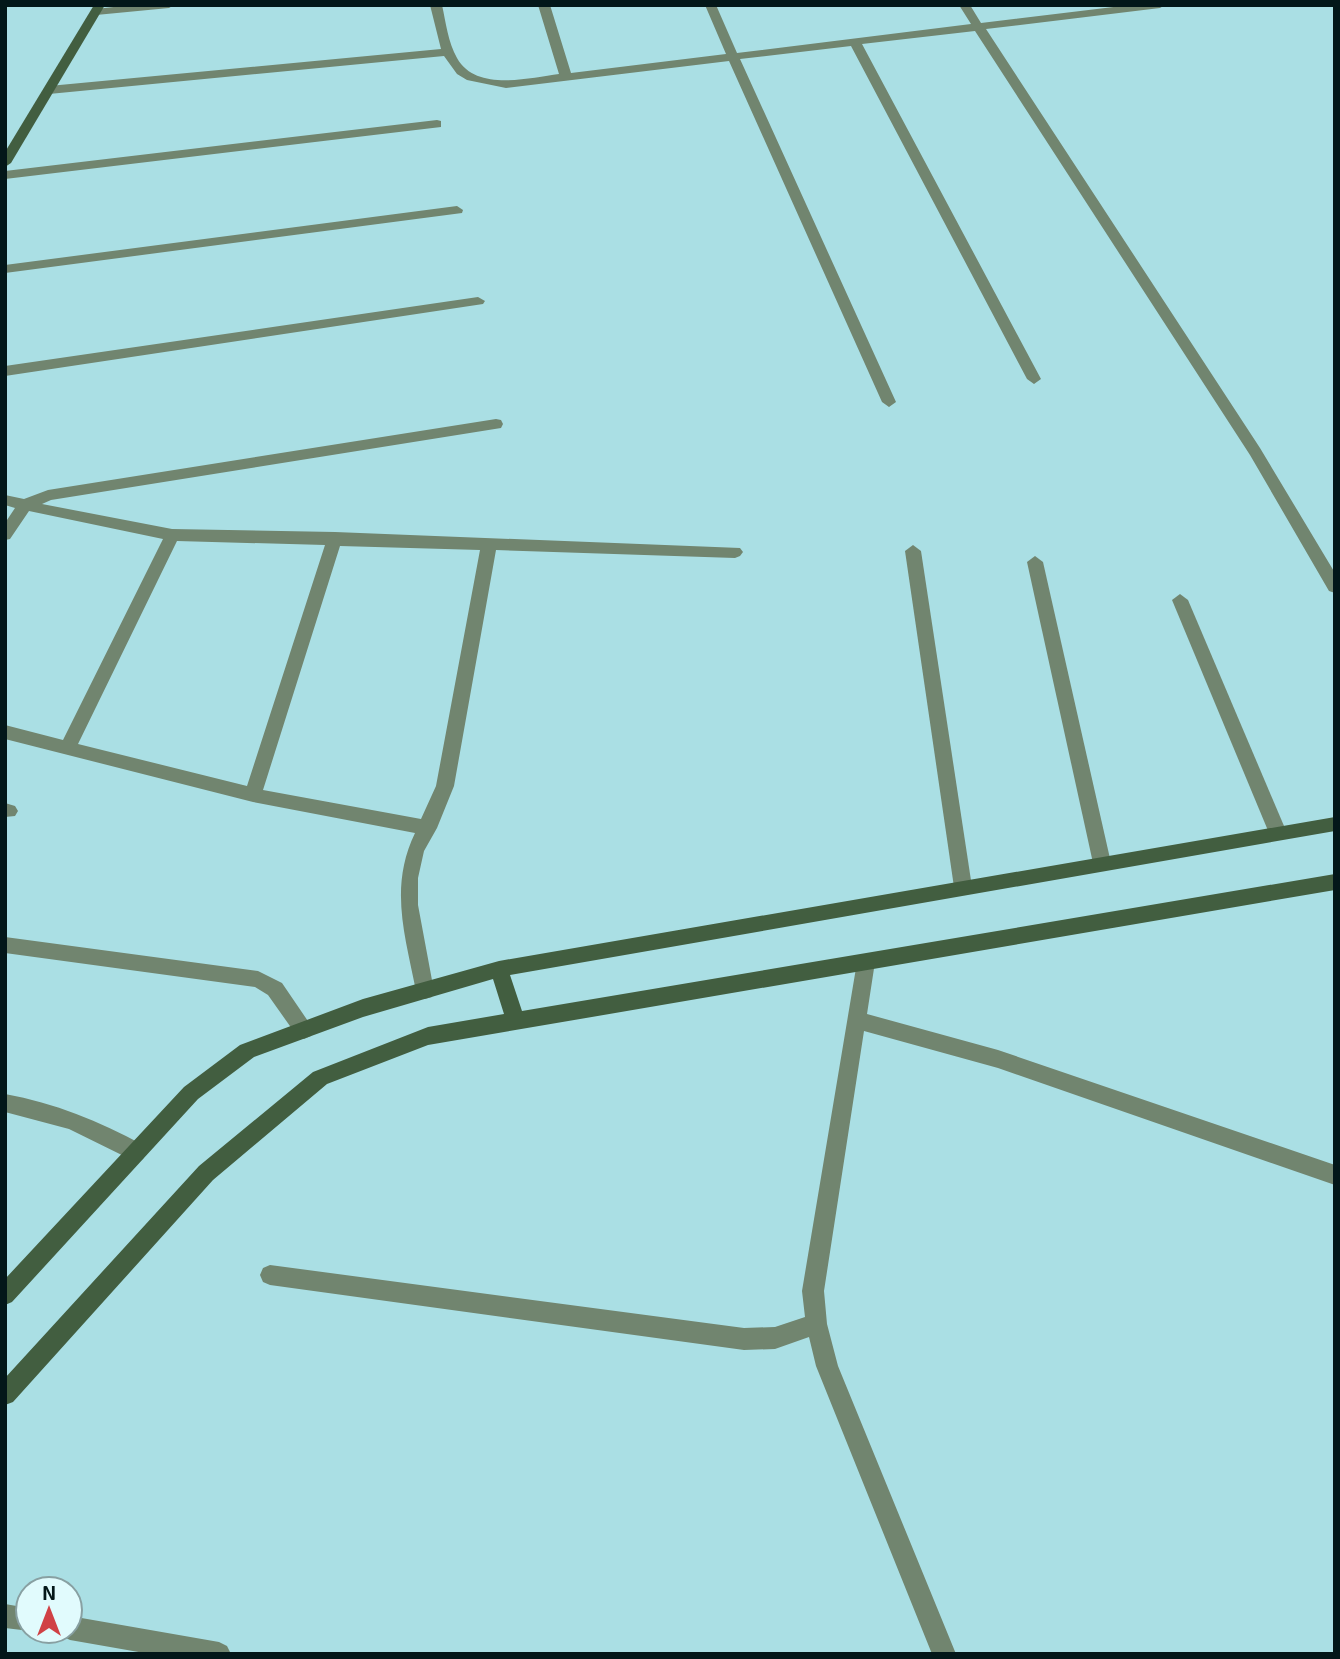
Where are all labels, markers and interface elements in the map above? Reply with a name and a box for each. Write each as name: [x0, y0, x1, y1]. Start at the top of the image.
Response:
north arrow: [14, 1575, 84, 1645]
text: N: [42, 1581, 56, 1604]

